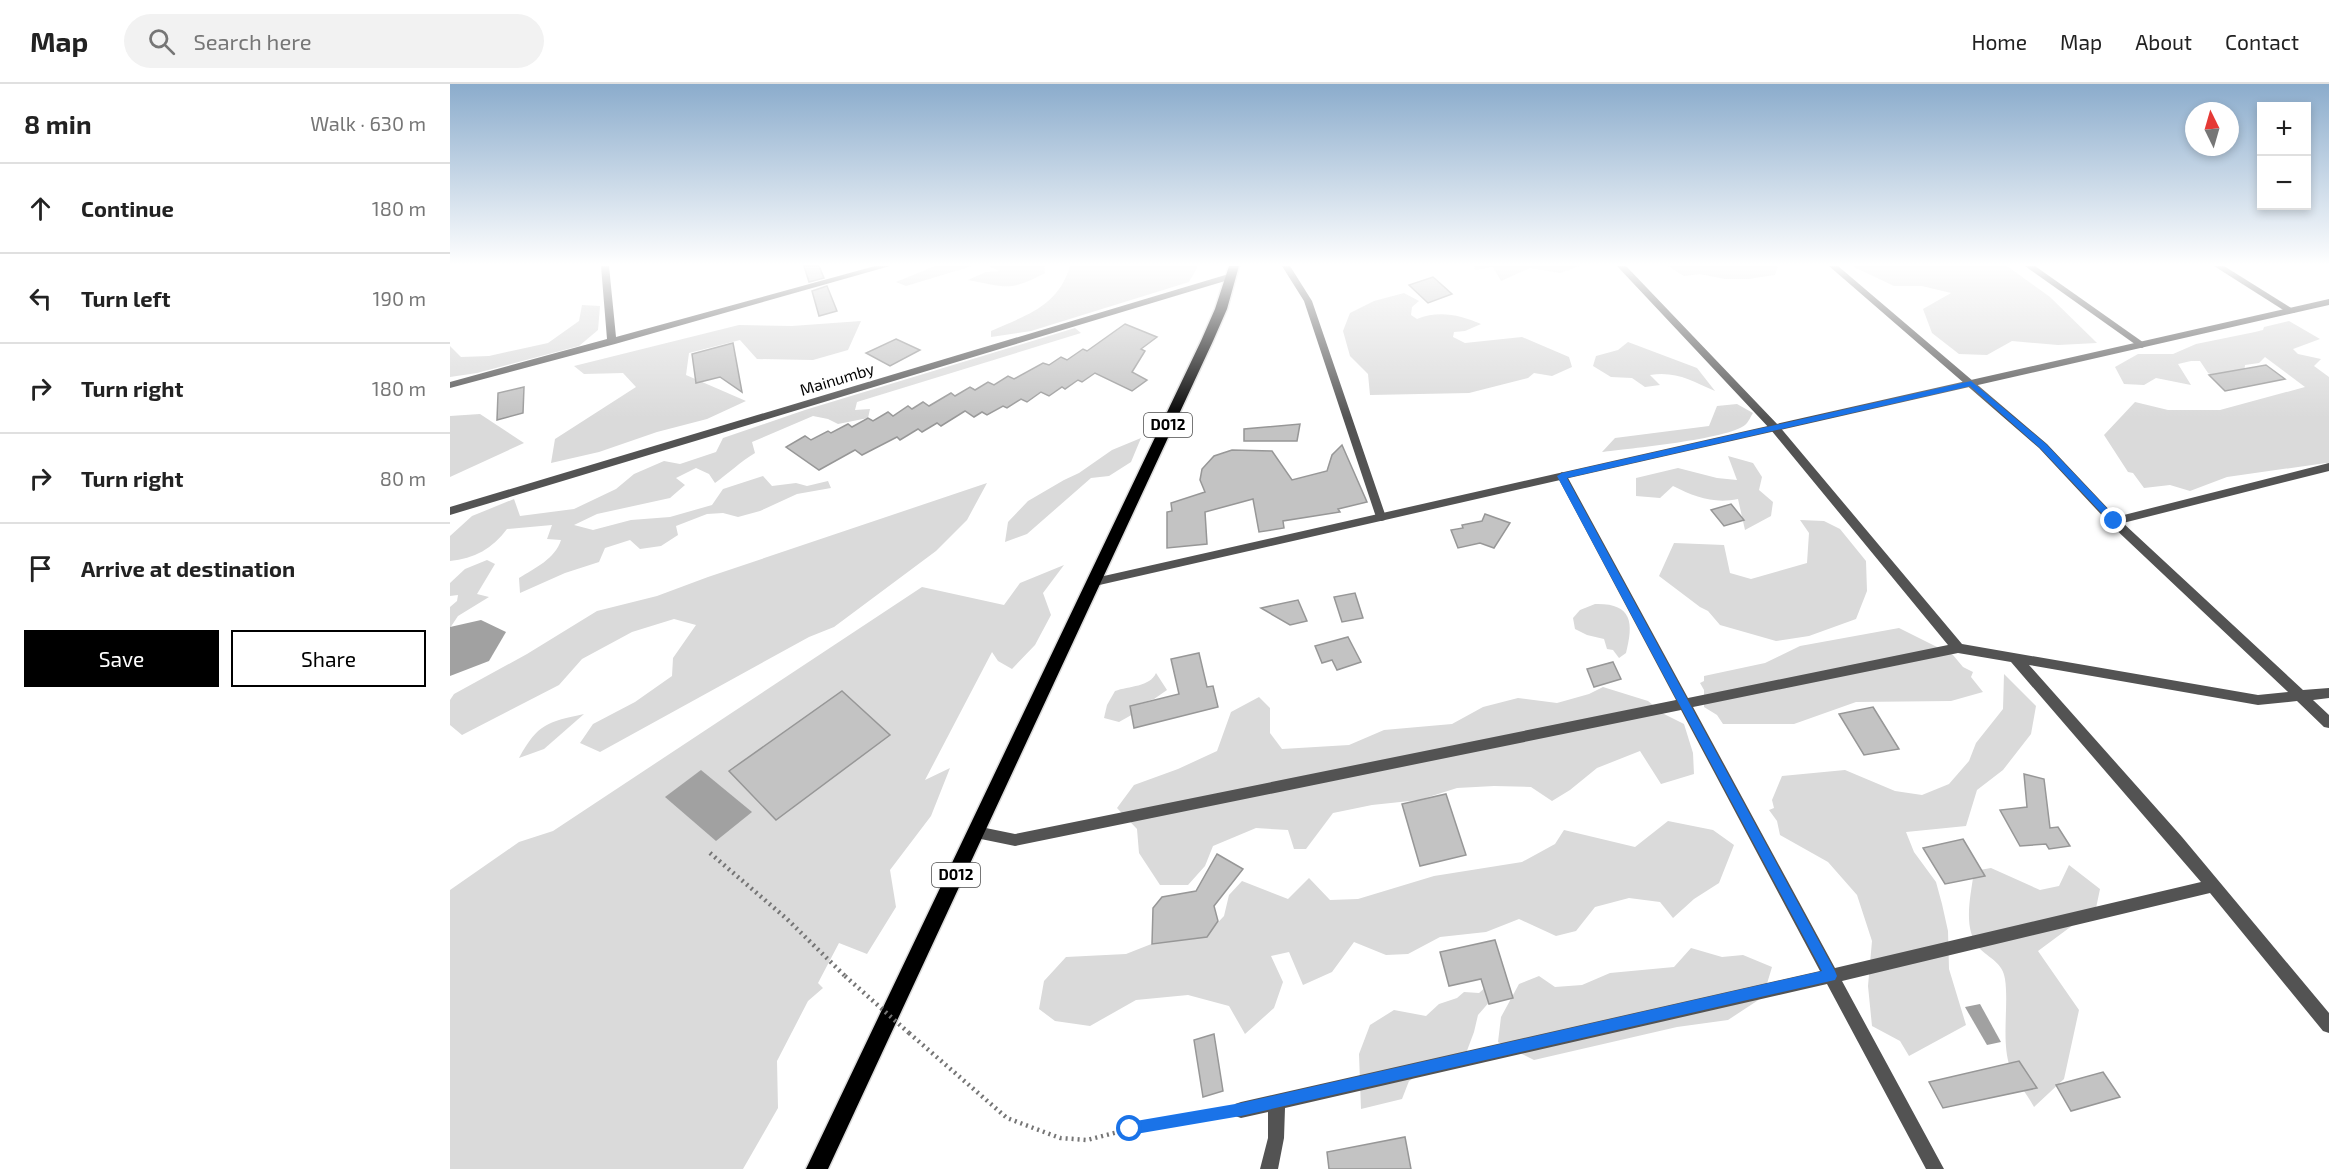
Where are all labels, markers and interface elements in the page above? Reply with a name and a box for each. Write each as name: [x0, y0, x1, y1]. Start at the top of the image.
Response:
search box: [124, 14, 544, 68]
text: Map: [30, 24, 88, 58]
icon: search: [145, 25, 178, 58]
text: Search here: [193, 28, 312, 54]
text: Home: [1971, 29, 2027, 54]
text: Map: [2060, 29, 2102, 54]
text: About: [2135, 29, 2192, 54]
text: Contact: [2225, 29, 2299, 54]
north arrow: [2185, 102, 2239, 156]
map controls: [2257, 102, 2311, 210]
button: +: [2257, 102, 2311, 156]
text: 8 min: [24, 108, 92, 139]
text: Walk · 630 m: [310, 111, 426, 135]
button: −: [2257, 156, 2311, 210]
icon: ahead: [24, 192, 57, 225]
text: Continue: [81, 195, 174, 221]
text: 180 m: [372, 196, 426, 220]
icon: left: [24, 282, 57, 315]
text: Turn left: [81, 285, 170, 311]
text: 190 m: [373, 286, 426, 310]
street label: Mainumby: [797, 358, 877, 399]
icon: right: [24, 372, 57, 405]
text: Turn right: [81, 375, 183, 401]
text: 180 m: [372, 376, 426, 400]
road number: D012: [1144, 413, 1192, 437]
icon: right: [24, 462, 57, 495]
text: Turn right: [81, 465, 183, 491]
text: 80 m: [380, 466, 426, 490]
route end: [2100, 507, 2126, 533]
icon: arrive: [24, 552, 57, 585]
text: Arrive at destination: [81, 555, 295, 581]
button: Save: [24, 630, 219, 687]
button: Share: [231, 630, 426, 687]
road number: D012: [932, 863, 980, 887]
route start: [1116, 1115, 1142, 1141]

